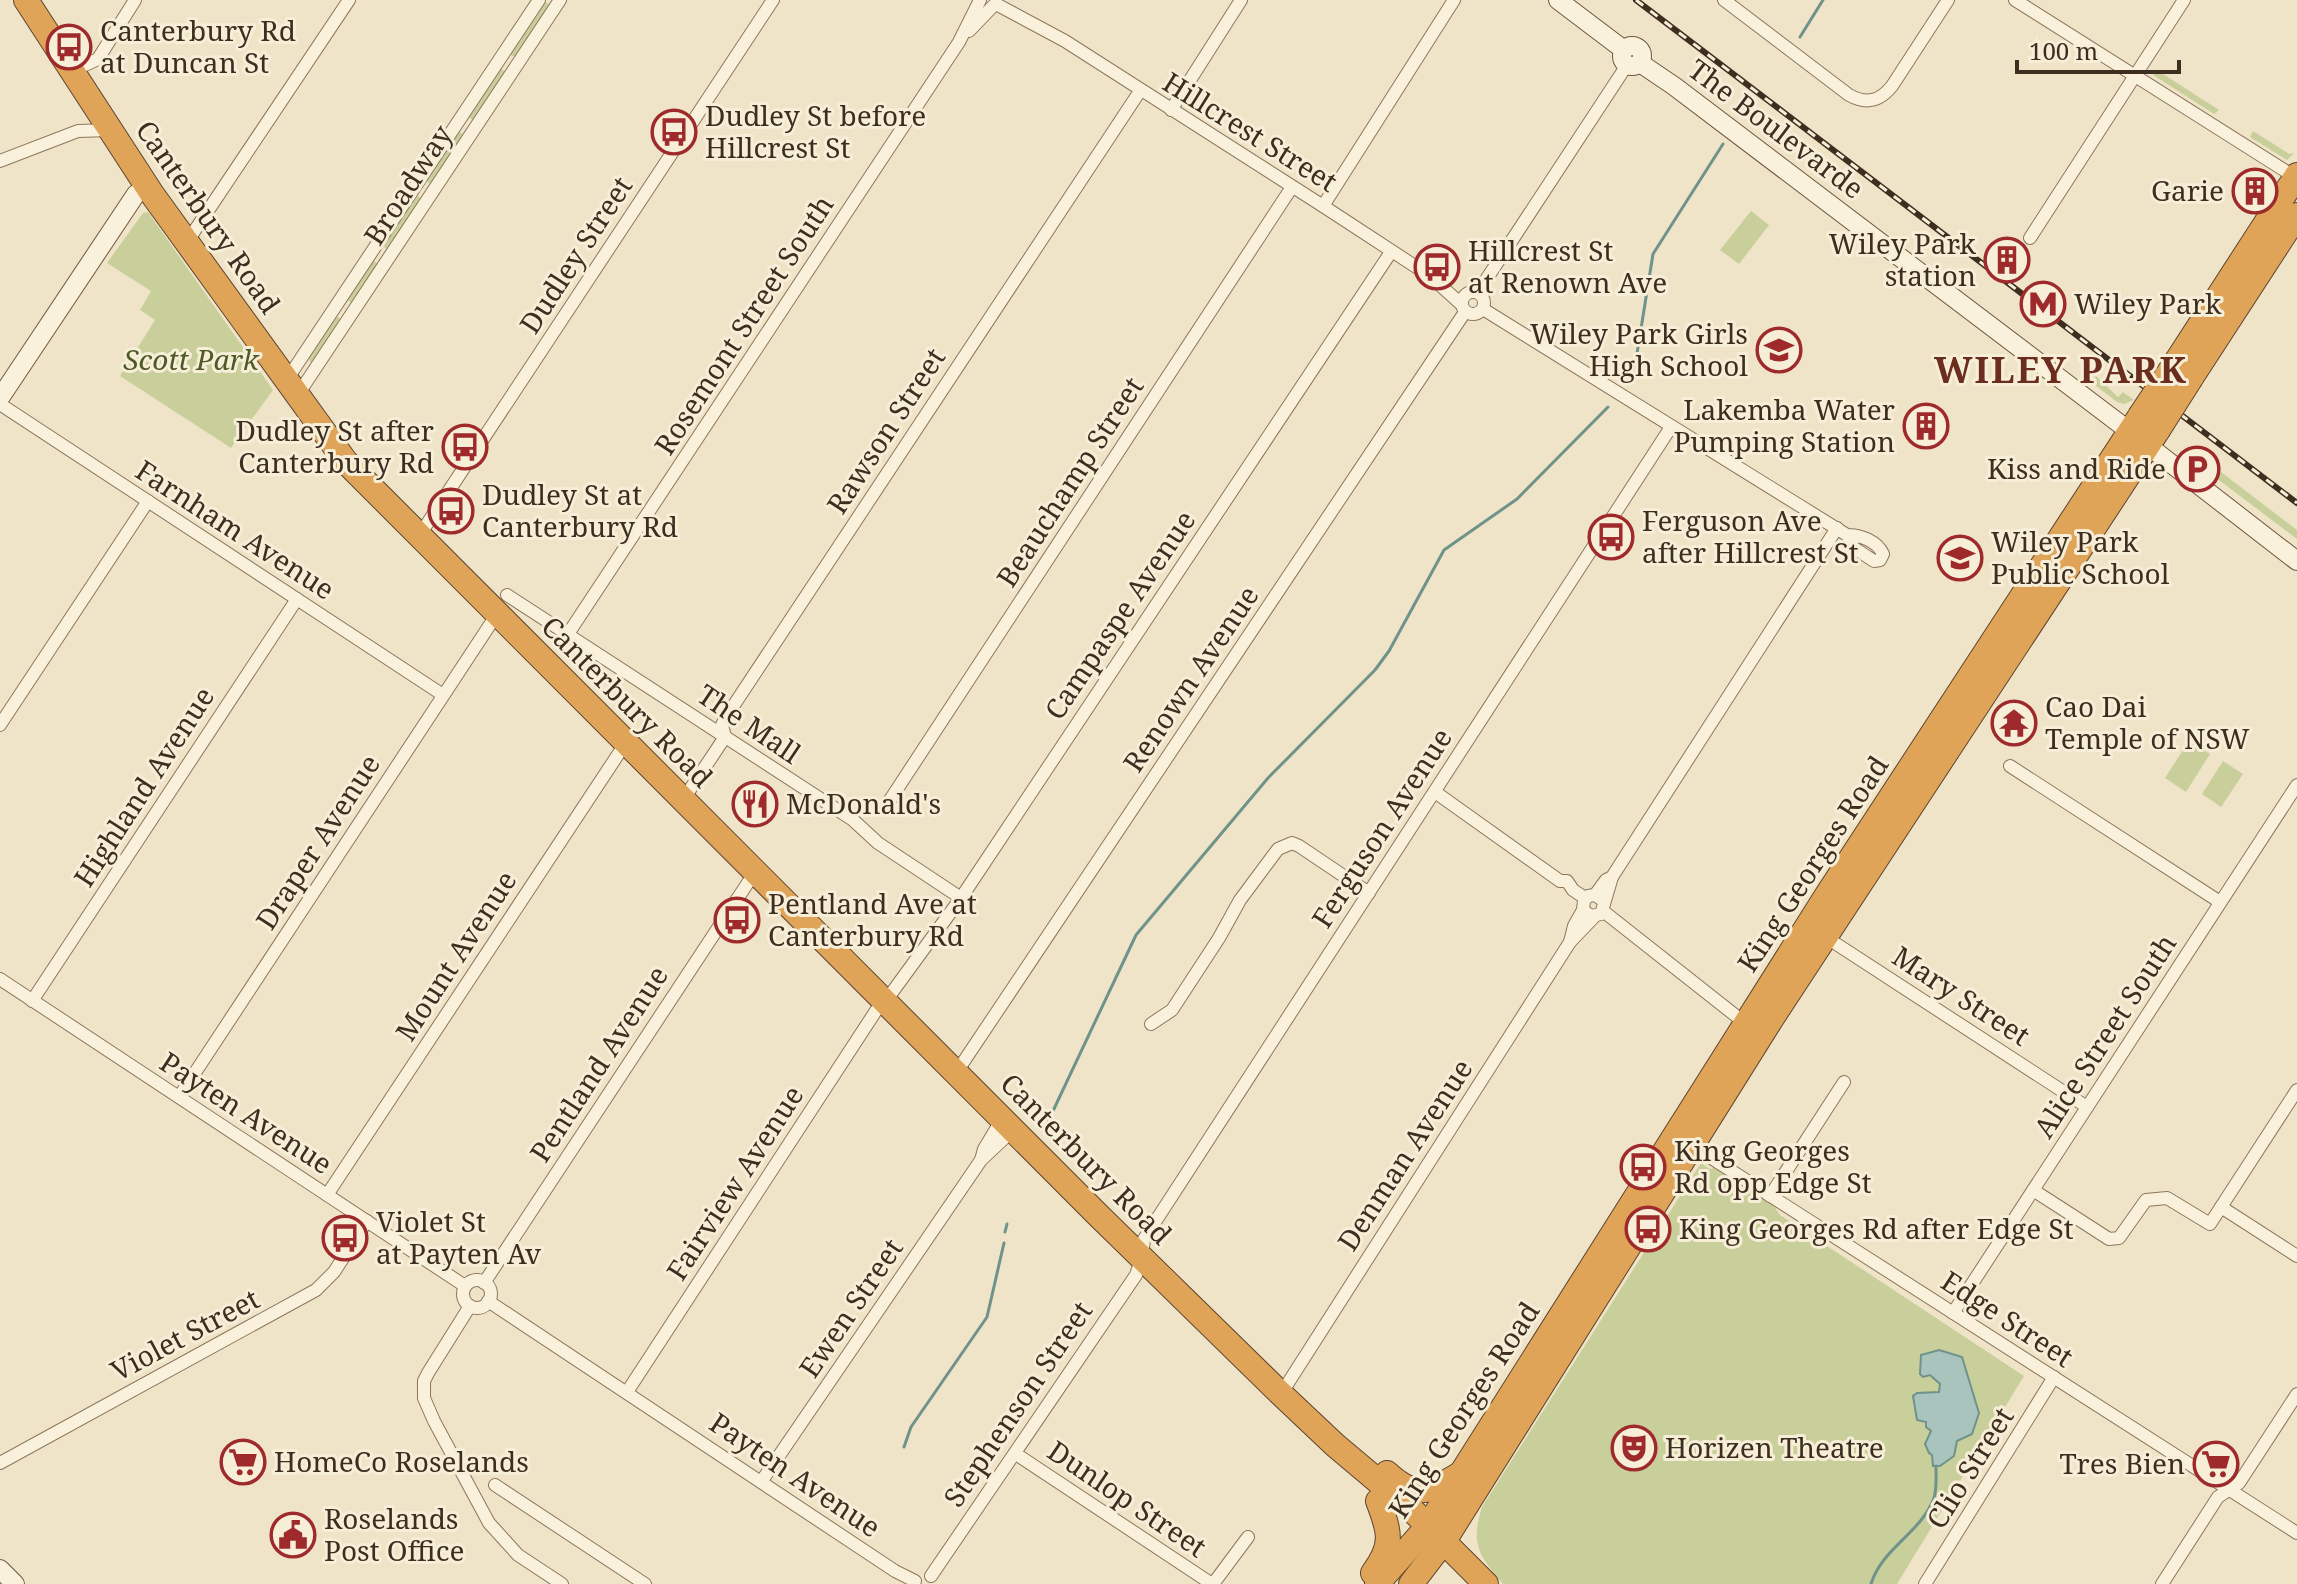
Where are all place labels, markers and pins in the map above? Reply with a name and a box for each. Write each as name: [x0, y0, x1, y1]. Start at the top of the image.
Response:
place label: Canterbury Rd at Duncan St: [100, 11, 296, 81]
bus stop icon: Canterbury Rd at Duncan St: [45, 23, 93, 71]
place label: Dudley St before Hillcrest St: [705, 96, 926, 166]
bus stop icon: Dudley St before Hillcrest St: [650, 108, 698, 156]
building icon: Garie: [2231, 167, 2279, 215]
place label: Garie: [2151, 171, 2224, 209]
place label: Wiley Park station: [1829, 224, 1977, 294]
place label: Hillcrest St at Renown Ave: [1468, 231, 1667, 301]
building icon: Wiley Park station: [1983, 236, 2031, 284]
bus stop icon: Hillcrest St at Renown Ave: [1413, 243, 1461, 291]
metro station icon: Wiley Park: [2019, 280, 2067, 328]
place label: Wiley Park: [2074, 284, 2222, 322]
place label: Wiley Park Girls High School: [1530, 314, 1748, 384]
school or university icon: Wiley Park Girls High School: [1755, 326, 1803, 374]
place label: Lakemba Water Pumping Station: [1673, 390, 1895, 460]
building icon: Lakemba Water Pumping Station: [1902, 402, 1950, 450]
place label: Dudley St after Canterbury Rd: [235, 411, 434, 481]
bus stop icon: Dudley St after Canterbury Rd: [441, 423, 489, 471]
parking icon: Kiss and Ride: [2173, 445, 2221, 493]
place label: Kiss and Ride: [1987, 449, 2166, 487]
place label: Dudley St at Canterbury Rd: [482, 475, 678, 545]
bus stop icon: Dudley St at Canterbury Rd: [427, 487, 475, 535]
place label: Ferguson Ave after Hillcrest St: [1642, 501, 1859, 571]
bus stop icon: Ferguson Ave after Hillcrest St: [1587, 513, 1635, 561]
place label: Wiley Park Public School: [1991, 522, 2170, 592]
school or university icon: Wiley Park Public School: [1936, 534, 1984, 582]
place label: Cao Dai Temple of NSW: [2045, 687, 2250, 757]
temple icon: Cao Dai Temple of NSW: [1990, 699, 2038, 747]
restaurant icon: McDonald's: [731, 780, 779, 828]
place label: McDonald's: [786, 784, 941, 822]
place label: Pentland Ave at Canterbury Rd: [768, 884, 977, 954]
bus stop icon: Pentland Ave at Canterbury Rd: [713, 896, 761, 944]
place label: King Georges Rd opp Edge St: [1674, 1131, 1872, 1201]
bus stop icon: King Georges Rd opp Edge St: [1619, 1143, 1667, 1191]
place label: Violet St at Payten Av: [376, 1202, 542, 1272]
bus stop icon: King Georges Rd after Edge St: [1624, 1205, 1672, 1253]
place label: King Georges Rd after Edge St: [1679, 1209, 2074, 1247]
bus stop icon: Violet St at Payten Av: [321, 1214, 369, 1262]
theatre icon: Horizen Theatre: [1610, 1424, 1658, 1472]
place label: Horizen Theatre: [1665, 1428, 1884, 1466]
supermarket icon: HomeCo Roselands: [219, 1438, 267, 1486]
supermarket icon: Tres Bien: [2192, 1440, 2240, 1488]
place label: HomeCo Roselands: [274, 1442, 529, 1480]
place label: Tres Bien: [2059, 1444, 2185, 1482]
place label: Roselands Post Office: [324, 1499, 464, 1569]
public building icon: Roselands Post Office: [269, 1511, 317, 1559]

